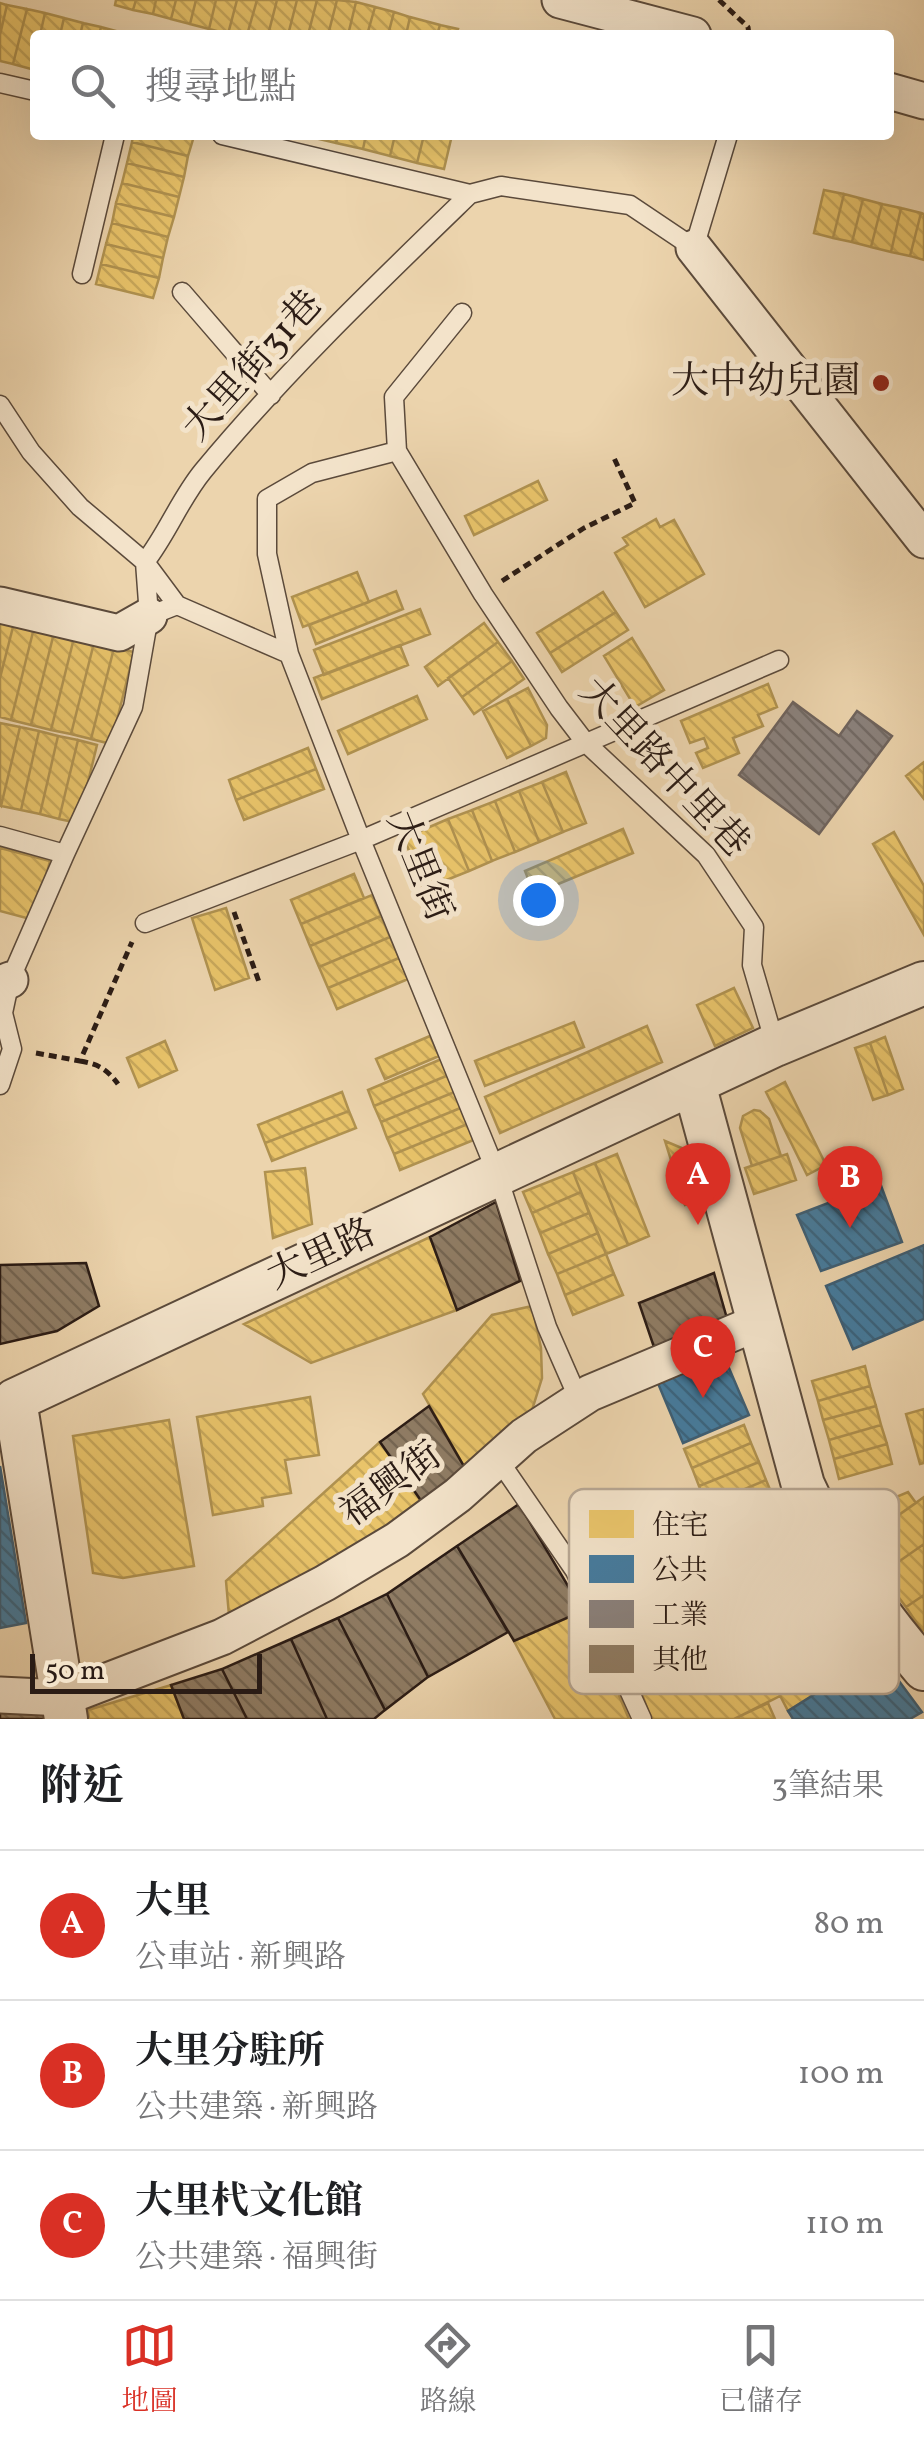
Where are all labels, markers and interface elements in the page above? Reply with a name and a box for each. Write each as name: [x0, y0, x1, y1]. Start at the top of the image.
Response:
search box: [30, 30, 894, 140]
icon: search: [65, 58, 120, 113]
text: 搜尋地點: [145, 63, 297, 116]
street label: 大里街31巷: [172, 280, 336, 454]
place label: 大中幼兒園: [671, 357, 861, 410]
marker: 大中幼兒園: [870, 372, 892, 394]
street label: 大里路中里巷: [566, 668, 760, 870]
street label: 大里街: [372, 804, 464, 930]
your location: [513, 875, 564, 926]
pin: A: [666, 1142, 730, 1225]
pin: B: [818, 1146, 882, 1228]
street label: 大里路: [259, 1208, 385, 1304]
pin: C: [670, 1316, 736, 1398]
street label: 福興街: [330, 1431, 454, 1541]
legend: [569, 1489, 899, 1694]
text: 住宅: [652, 1507, 708, 1546]
text: 公共: [652, 1552, 708, 1591]
text: 工業: [652, 1597, 708, 1636]
text: 其他: [652, 1642, 708, 1681]
scale bar: [30, 1649, 262, 1694]
text: 50 m: [45, 1652, 105, 1691]
text: 附近: [40, 1759, 124, 1818]
text: 3筆結果: [772, 1766, 884, 1810]
text: 大里: [135, 1877, 211, 1930]
text: A: [61, 1903, 84, 1947]
text: 80 m: [814, 1903, 884, 1947]
text: 公車站 · 新興路: [135, 1937, 346, 1981]
text: 大里分駐所: [135, 2027, 325, 2080]
text: B: [62, 2053, 83, 2097]
text: 100 m: [798, 2053, 884, 2097]
text: 公共建築 · 新興路: [135, 2087, 378, 2131]
text: 大里杙文化館: [135, 2177, 363, 2230]
text: C: [62, 2203, 83, 2247]
text: 110 m: [805, 2203, 884, 2247]
text: 公共建築 · 福興街: [135, 2237, 378, 2281]
tab: 地圖: [121, 2318, 177, 2422]
tab: 路線: [420, 2318, 476, 2422]
tab: 已儲存: [719, 2318, 803, 2422]

